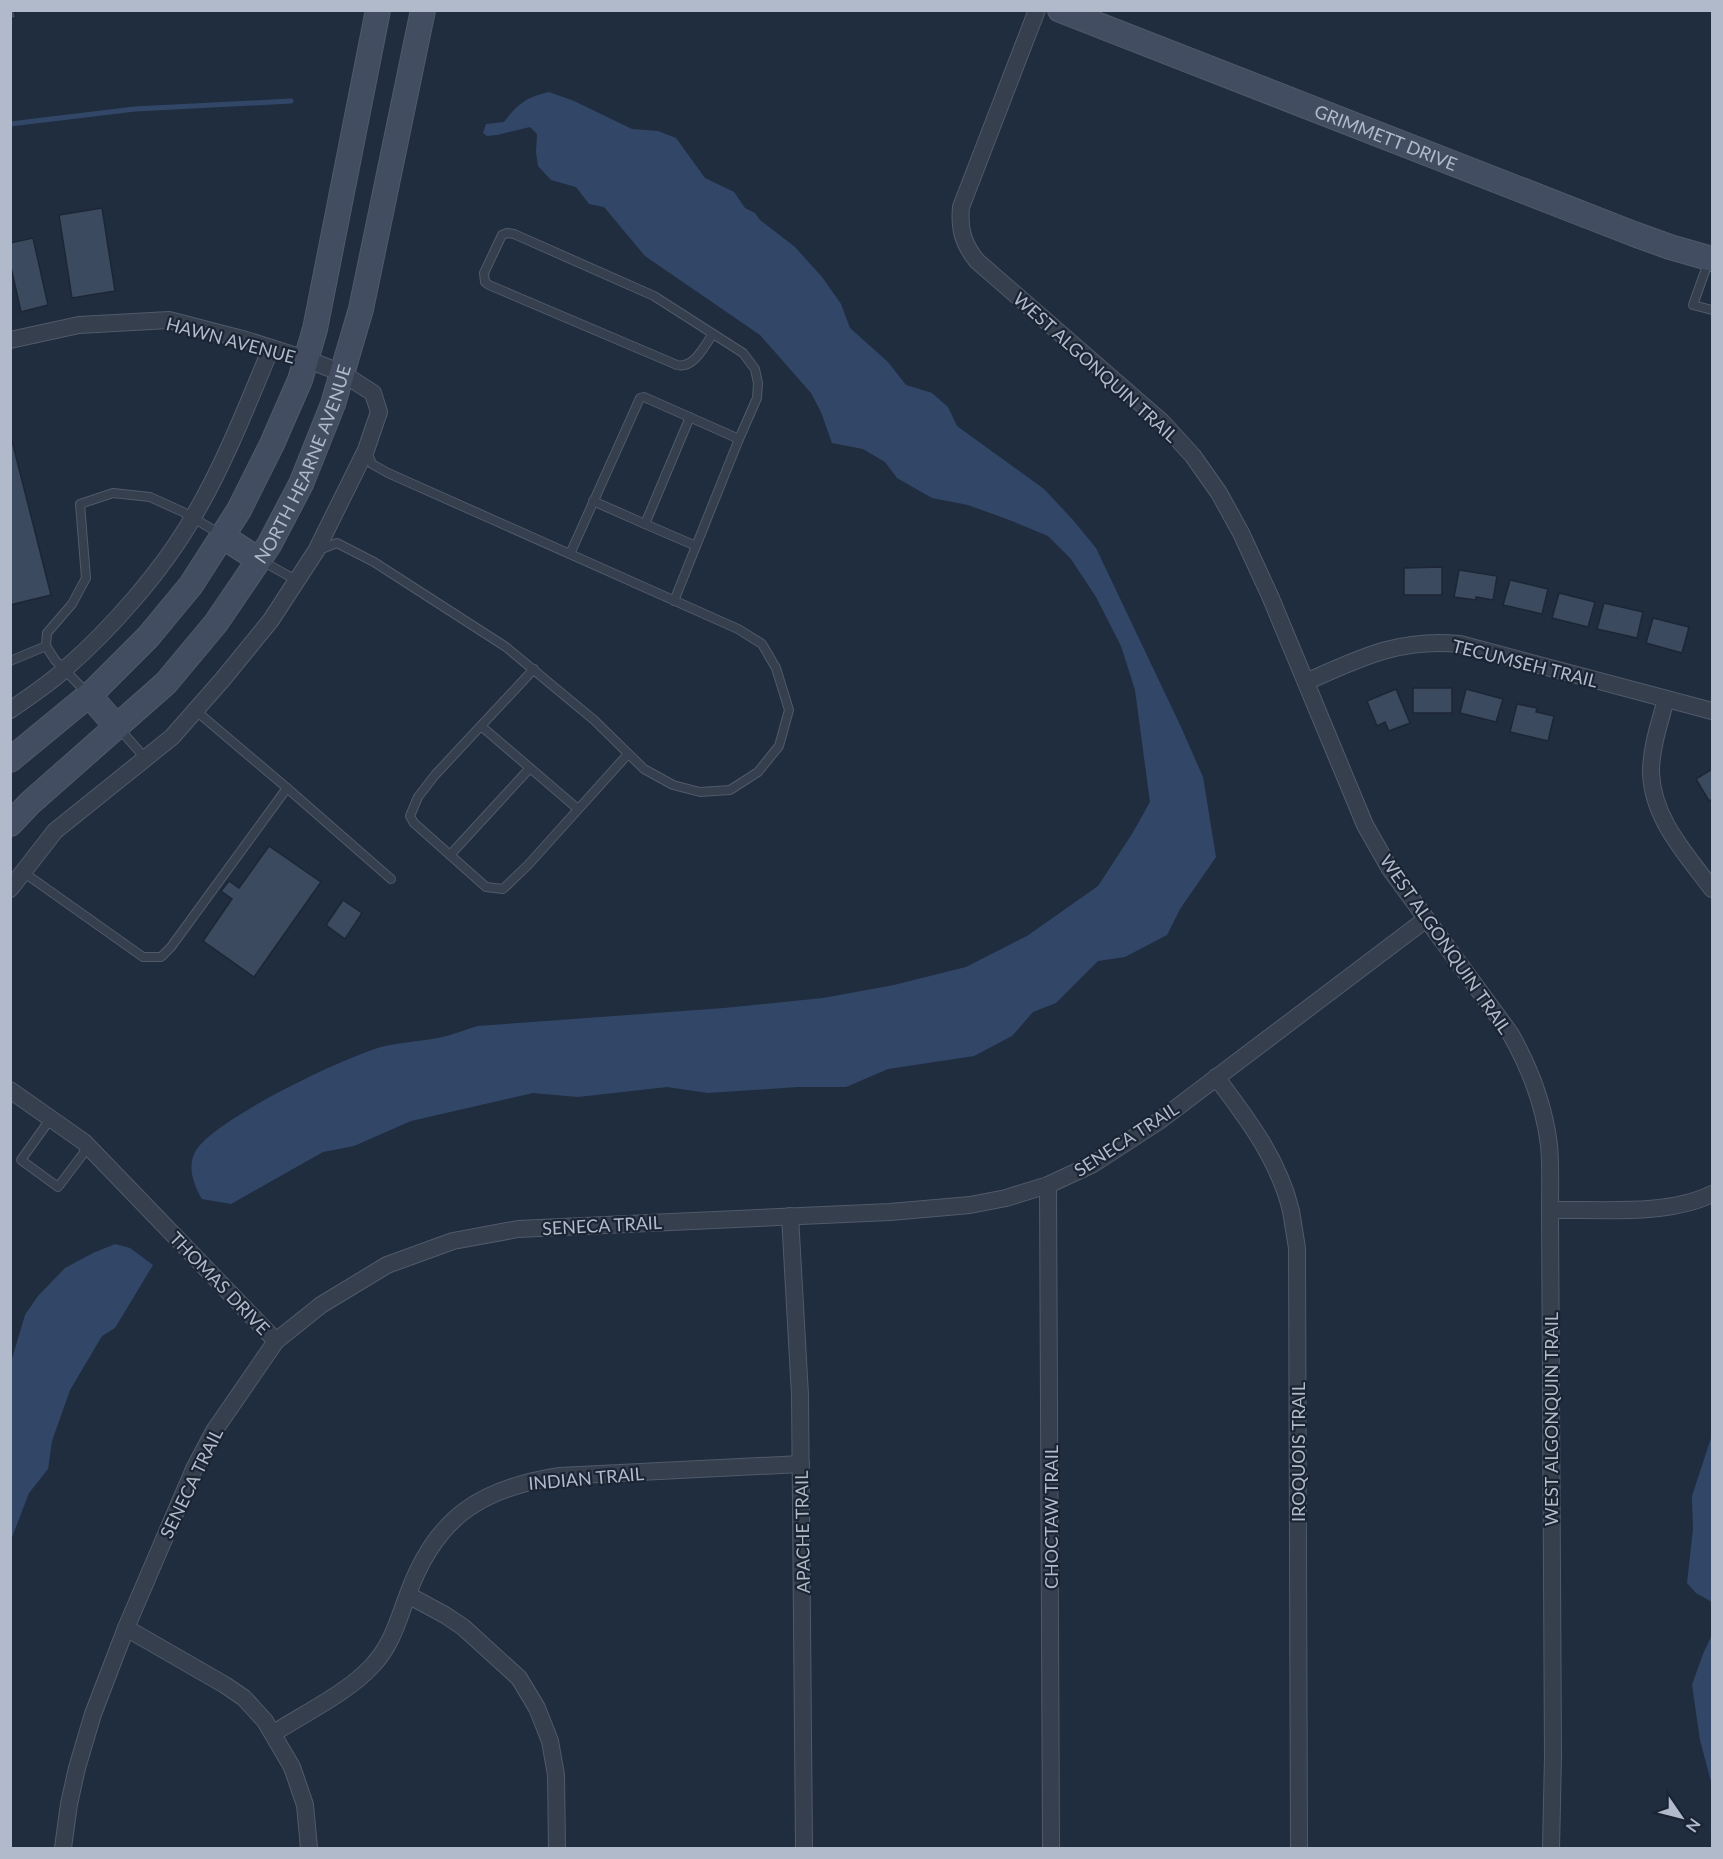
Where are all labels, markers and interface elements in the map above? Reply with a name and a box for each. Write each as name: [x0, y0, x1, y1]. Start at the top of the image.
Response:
street label: GRIMMETT DRIVE: [1312, 99, 1461, 175]
street label: WEST ALGONQUIN TRAIL: [1009, 287, 1183, 447]
street label: HAWN AVENUE: [164, 312, 298, 368]
street label: NORTH HEARNE AVENUE: [249, 362, 355, 567]
street label: TECUMSEH TRAIL: [1450, 634, 1600, 692]
street label: WEST ALGONQUIN TRAIL: [1376, 850, 1516, 1038]
street label: SENECA TRAIL: [1070, 1097, 1182, 1181]
street label: SENECA TRAIL: [541, 1211, 663, 1239]
street label: THOMAS DRIVE: [165, 1227, 275, 1339]
street label: WEST ALGONQUIN TRAIL: [1540, 1312, 1562, 1526]
street label: IROQUOIS TRAIL: [1287, 1382, 1309, 1522]
street label: SENECA TRAIL: [155, 1424, 227, 1542]
street label: CHOCTAW TRAIL: [1040, 1445, 1062, 1589]
street label: INDIAN TRAIL: [527, 1462, 645, 1494]
street label: APACHE TRAIL: [790, 1471, 814, 1593]
north arrow: [1651, 1787, 1711, 1847]
text: N: [1682, 1815, 1705, 1836]

